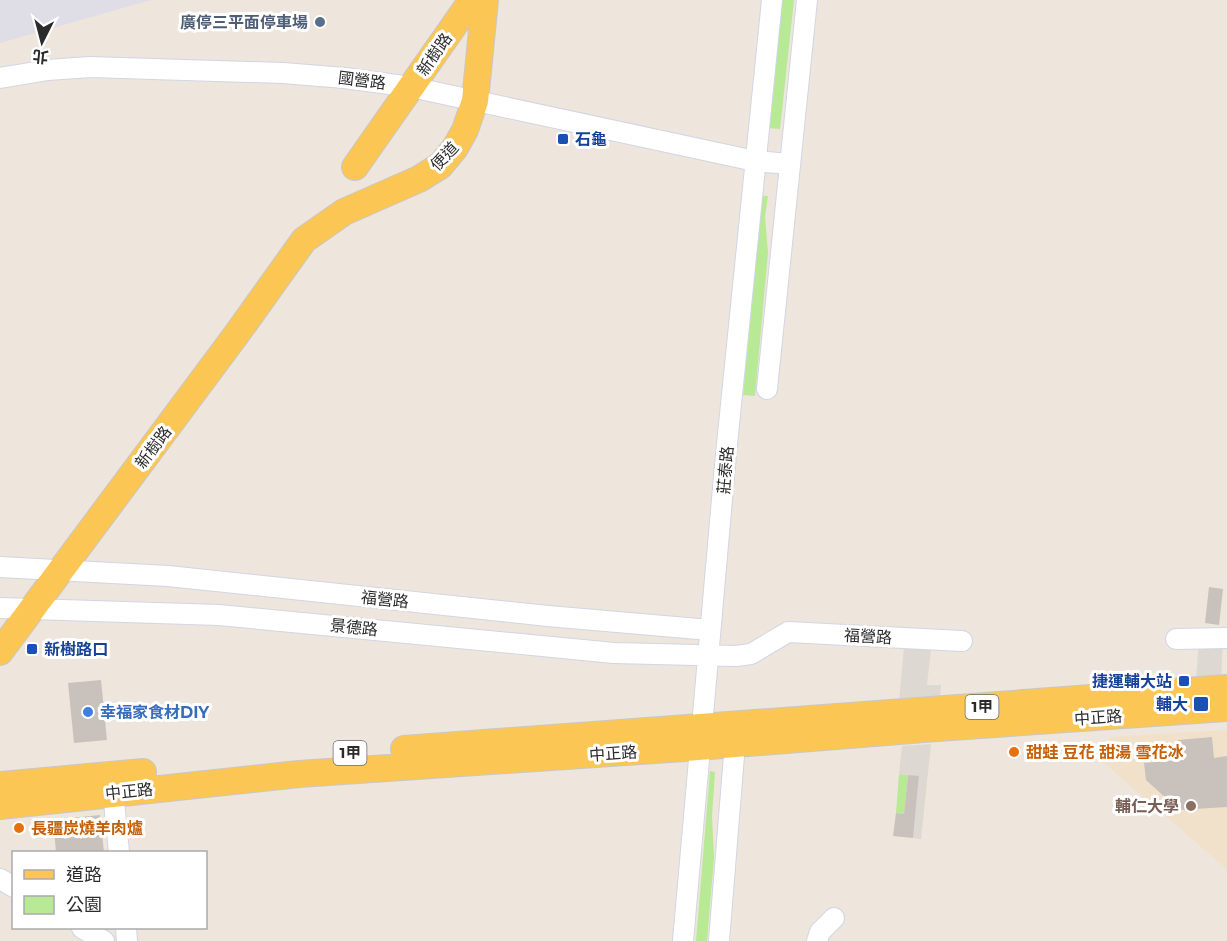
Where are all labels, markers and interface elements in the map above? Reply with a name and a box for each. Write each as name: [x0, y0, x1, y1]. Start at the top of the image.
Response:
north arrow: [12, 12, 72, 72]
place label: 廣停三平面停車場: [180, 13, 308, 32]
marker: 廣停三平面停車場: [313, 15, 327, 29]
street label: 新樹路: [413, 29, 456, 79]
text: 北: [32, 46, 49, 67]
street label: 國營路: [337, 68, 387, 93]
place label: 石龜: [575, 130, 607, 149]
marker: 石龜: [556, 132, 570, 146]
street label: 便道: [427, 138, 462, 175]
street label: 新樹路: [131, 422, 175, 472]
street label: 莊泰路: [714, 445, 737, 495]
street label: 福營路: [360, 588, 410, 611]
street label: 景德路: [329, 616, 379, 639]
street label: 福營路: [844, 626, 892, 647]
place label: 新樹路口: [44, 640, 108, 659]
marker: 新樹路口: [25, 642, 39, 656]
place label: 捷運輔大站: [1092, 672, 1172, 691]
marker: 捷運輔大站: [1177, 674, 1191, 688]
road number: 1甲: [966, 695, 998, 719]
place label: 輔大: [1156, 695, 1188, 714]
marker: 輔大: [1192, 695, 1210, 713]
place label: 幸福家食材DIY: [100, 703, 210, 722]
marker: 幸福家食材DIY: [81, 705, 95, 719]
street label: 中正路: [1073, 706, 1123, 729]
road number: 1甲: [334, 741, 366, 765]
street label: 中正路: [588, 742, 638, 765]
place label: 甜蛙 豆花 甜湯 雪花冰: [1026, 743, 1184, 762]
marker: 甜蛙 豆花 甜湯 雪花冰: [1007, 745, 1021, 759]
street label: 中正路: [104, 780, 154, 803]
place label: 輔仁大學: [1115, 797, 1179, 816]
marker: 輔仁大學: [1184, 799, 1198, 813]
place label: 長疆炭燒羊肉爐: [31, 819, 143, 838]
marker: 長疆炭燒羊肉爐: [12, 821, 26, 835]
legend: [12, 851, 207, 929]
text: 道路: [66, 864, 102, 886]
text: 公園: [66, 894, 102, 916]

